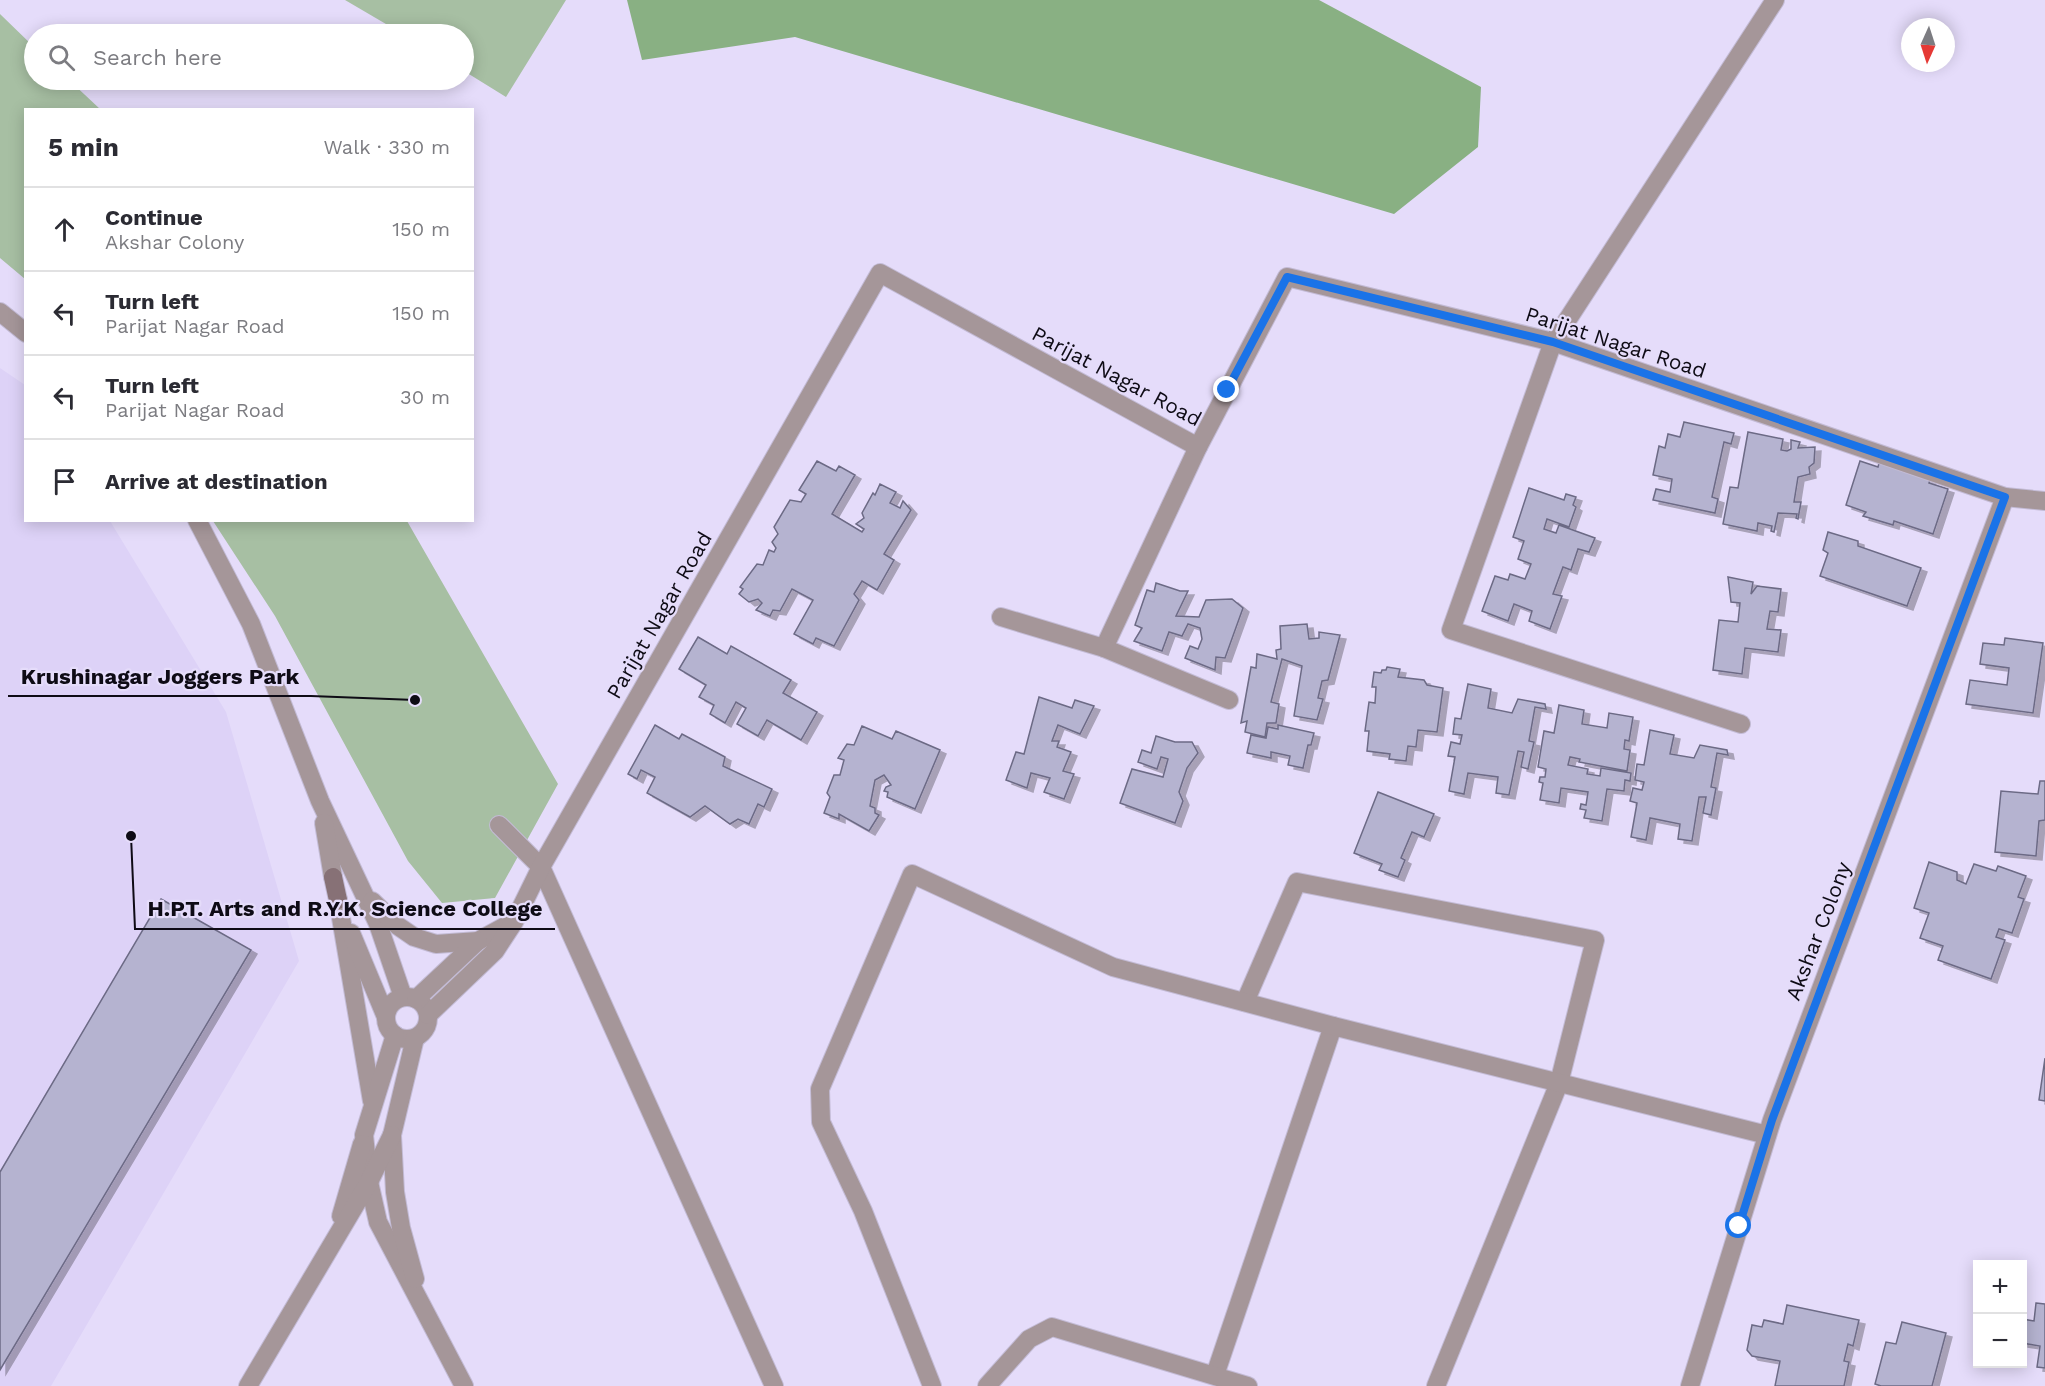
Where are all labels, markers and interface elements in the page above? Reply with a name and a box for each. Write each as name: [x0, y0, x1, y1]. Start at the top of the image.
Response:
north arrow: [1901, 18, 1955, 72]
search box: [24, 24, 474, 90]
icon: search: [45, 41, 78, 74]
text: Search here: [93, 45, 222, 70]
text: 5 min: [48, 132, 119, 162]
text: Walk · 330 m: [323, 135, 450, 159]
text: Continue: [105, 205, 203, 230]
icon: ahead: [48, 213, 81, 246]
text: 150 m: [392, 217, 450, 241]
text: Akshar Colony: [105, 230, 244, 254]
text: Turn left: [105, 289, 199, 314]
icon: left: [48, 297, 81, 330]
text: 150 m: [392, 301, 450, 325]
street label: Parijat Nagar Road: [1522, 301, 1710, 383]
text: Parijat Nagar Road: [105, 314, 285, 338]
street label: Parijat Nagar Road: [1028, 321, 1206, 431]
text: Turn left: [105, 373, 199, 398]
route end: [1213, 376, 1239, 402]
icon: left: [48, 381, 81, 414]
text: 30 m: [400, 385, 450, 409]
text: Parijat Nagar Road: [105, 398, 285, 422]
icon: arrive: [48, 465, 81, 498]
text: Arrive at destination: [105, 469, 328, 494]
street label: Parijat Nagar Road: [601, 527, 717, 703]
callout: Krushinagar Joggers Park: [8, 656, 311, 696]
text: Krushinagar Joggers Park: [21, 664, 300, 689]
street label: Akshar Colony: [1780, 858, 1856, 1004]
callout: H.P.T. Arts and R.Y.K. Science College: [135, 889, 555, 929]
text: H.P.T. Arts and R.Y.K. Science College: [147, 896, 543, 921]
route start: [1725, 1212, 1751, 1238]
map controls: [1973, 1260, 2027, 1368]
button: +: [1973, 1260, 2027, 1314]
button: −: [1973, 1314, 2027, 1368]

